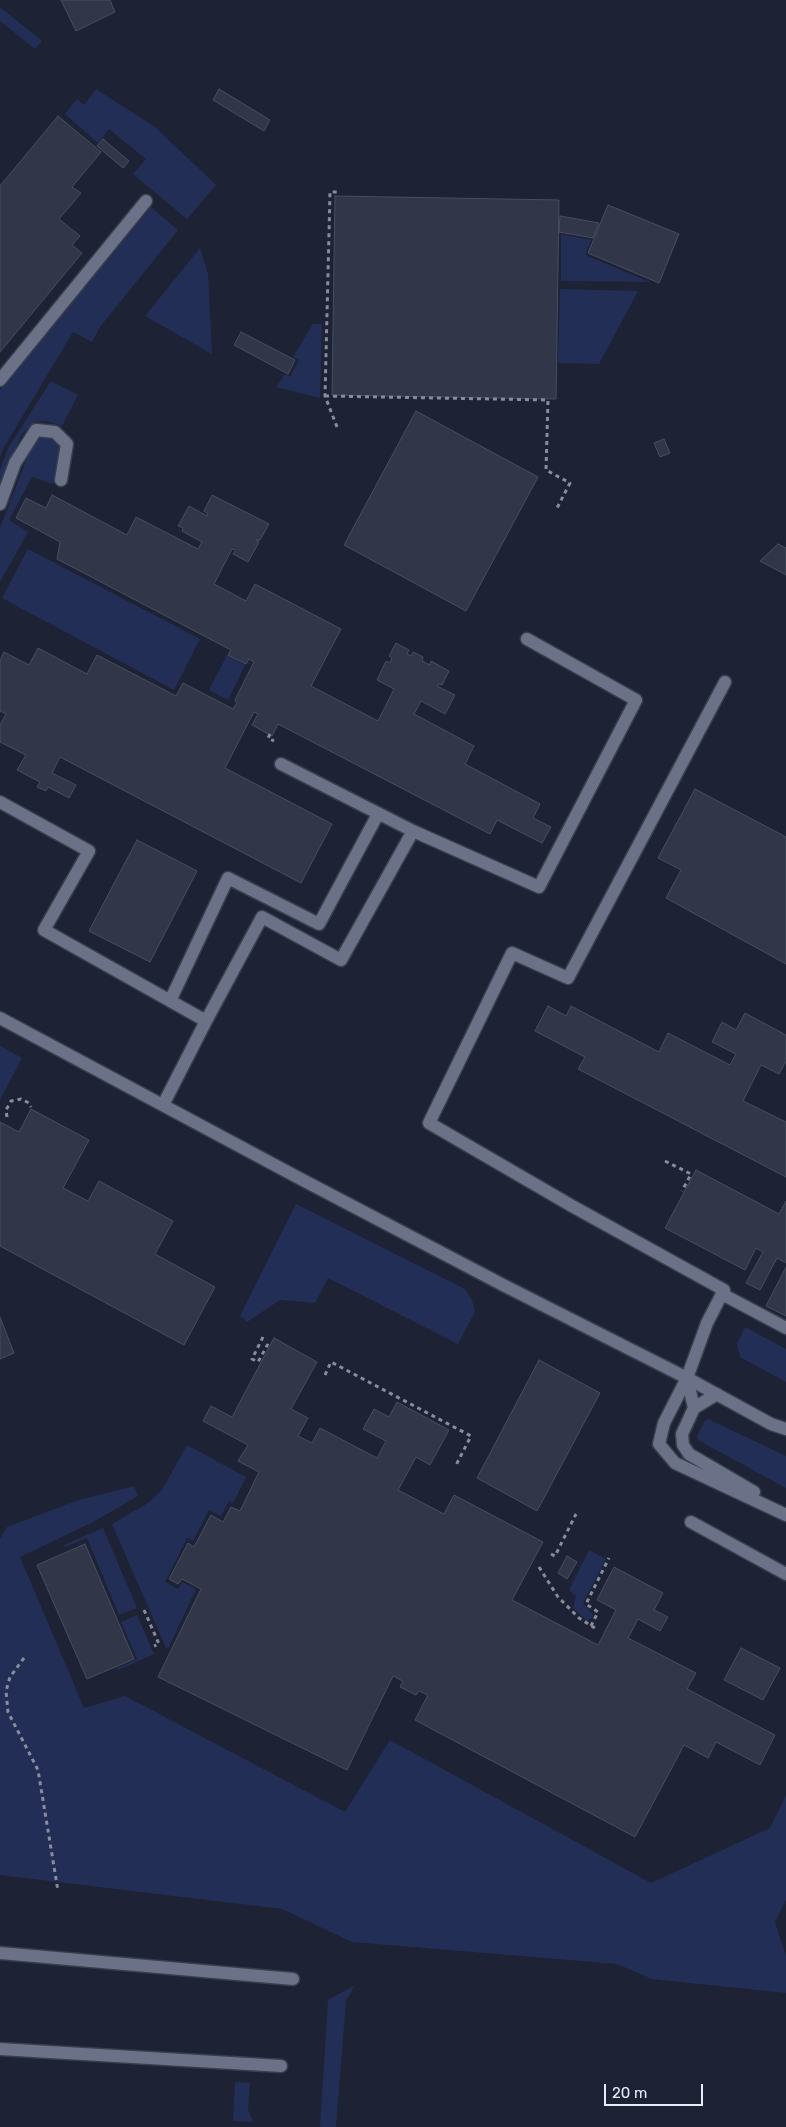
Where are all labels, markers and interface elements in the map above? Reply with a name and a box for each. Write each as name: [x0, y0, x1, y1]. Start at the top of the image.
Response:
scale bar: [606, 2074, 705, 2106]
text: 20 m: [612, 2084, 647, 2102]

